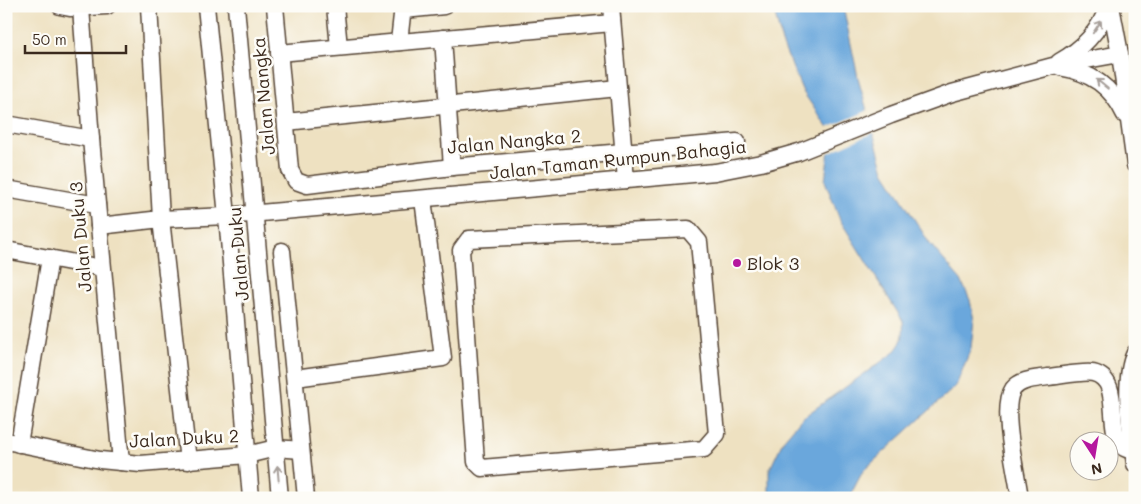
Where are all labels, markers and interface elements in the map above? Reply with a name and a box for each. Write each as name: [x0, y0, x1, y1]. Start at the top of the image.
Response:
one-way arrow: [1092, 21, 1102, 35]
scale bar: [25, 22, 126, 54]
text: 50 m: [32, 29, 67, 49]
street label: Jalan Nangka: [246, 36, 280, 156]
one-way arrow: [1096, 79, 1109, 90]
street label: Jalan Nangka 2: [446, 123, 582, 159]
street label: Jalan Taman Rumpun Bahagia: [488, 134, 748, 184]
street label: Jalan Duku 3: [63, 181, 97, 293]
street label: Jalan Duku: [222, 206, 254, 302]
place label: Blok 3: [747, 251, 799, 275]
marker: Blok 3: [731, 257, 743, 269]
street label: Jalan Duku 2: [128, 423, 240, 453]
north arrow: [1068, 432, 1118, 482]
text: N: [1090, 459, 1104, 480]
one-way arrow: [273, 465, 283, 481]

